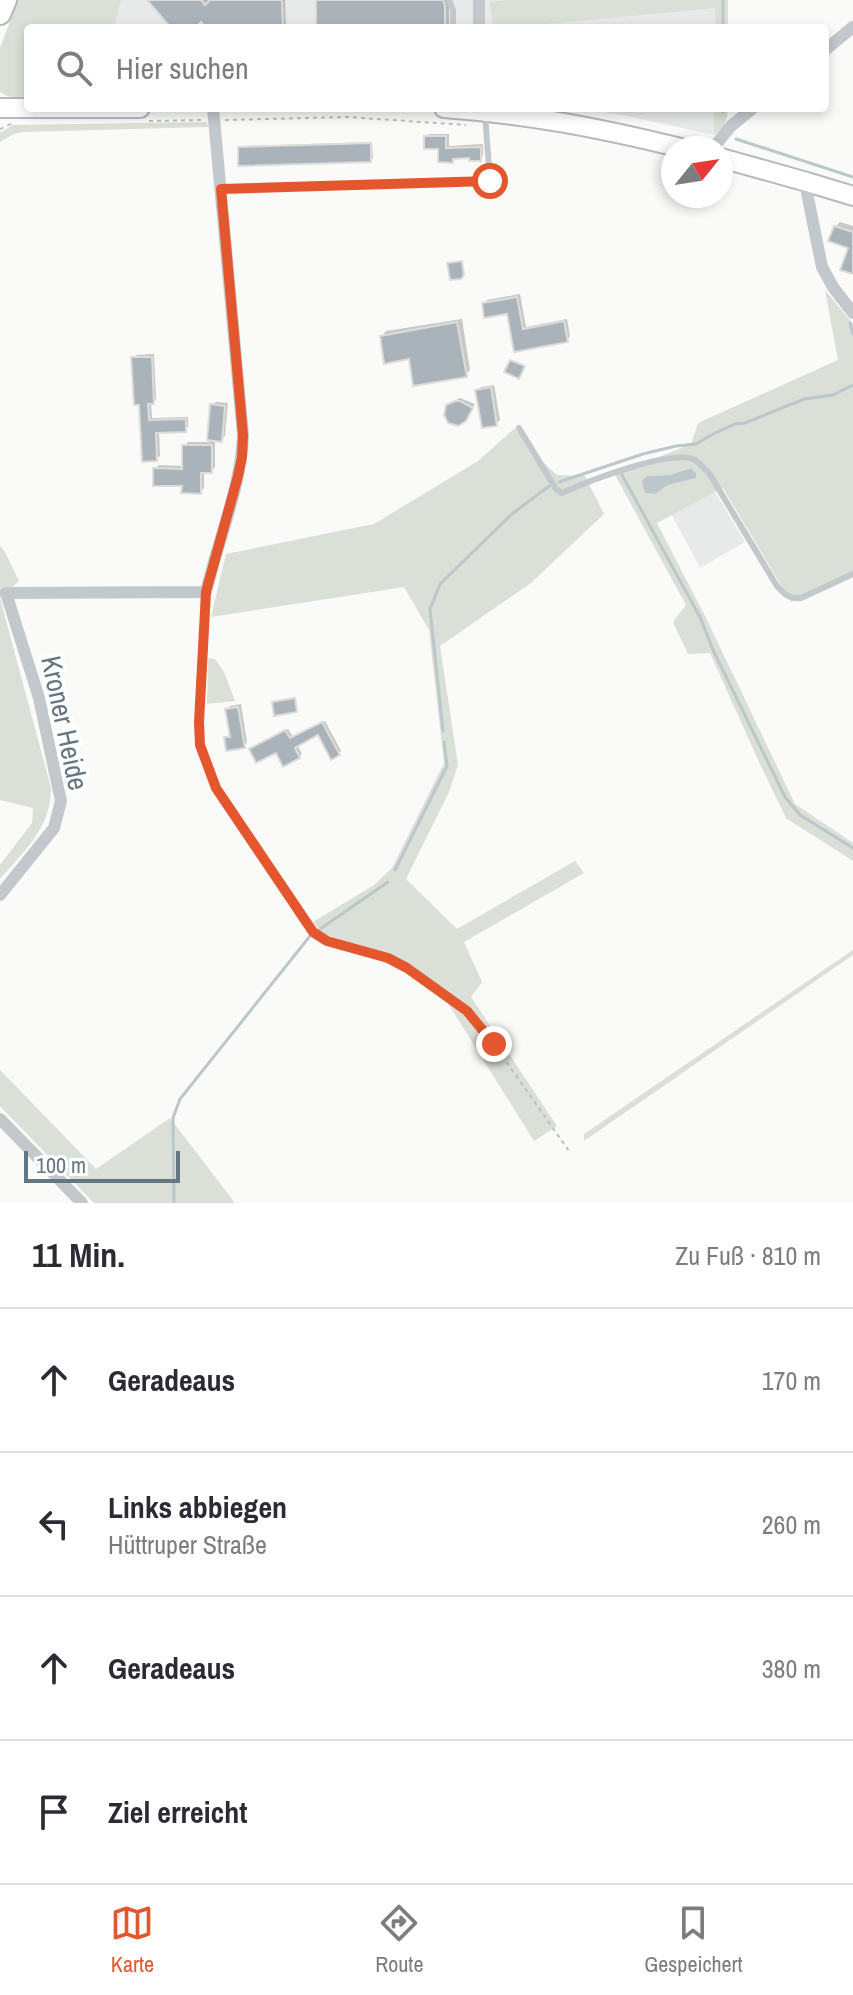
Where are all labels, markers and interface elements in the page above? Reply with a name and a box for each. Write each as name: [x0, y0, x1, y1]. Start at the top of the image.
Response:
search box: [24, 24, 829, 112]
icon: search: [52, 46, 96, 90]
text: Hier suchen: [116, 48, 249, 88]
north arrow: [661, 136, 733, 208]
route start: [472, 163, 508, 199]
street label: Kroner Heide: [32, 652, 98, 794]
route end: [476, 1026, 512, 1062]
scale bar: [24, 1147, 180, 1183]
text: 100 m: [36, 1150, 86, 1180]
text: 11 Min.: [32, 1232, 125, 1278]
text: Zu Fuß · 810 m: [675, 1238, 821, 1273]
icon: ahead: [32, 1358, 76, 1402]
text: Geradeaus: [108, 1360, 235, 1400]
text: 170 m: [762, 1363, 821, 1398]
text: Links abbiegen: [108, 1487, 287, 1527]
icon: left: [32, 1502, 76, 1546]
text: 260 m: [762, 1507, 821, 1542]
text: Hüttruper Straße: [108, 1527, 267, 1562]
icon: ahead: [32, 1646, 76, 1690]
text: Geradeaus: [108, 1648, 235, 1688]
text: 380 m: [762, 1651, 821, 1686]
icon: arrive: [32, 1790, 76, 1834]
text: Ziel erreicht: [108, 1792, 247, 1832]
tab: Karte: [110, 1901, 154, 1979]
tab: Route: [375, 1901, 423, 1979]
tab: Gespeichert: [644, 1901, 743, 1979]

